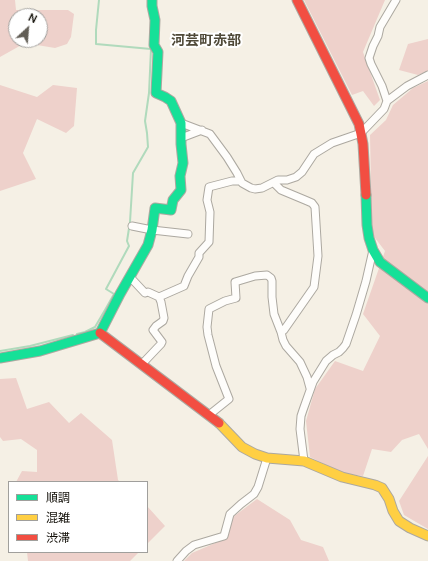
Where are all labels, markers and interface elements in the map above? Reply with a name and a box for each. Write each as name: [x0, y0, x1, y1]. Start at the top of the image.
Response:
north arrow: [8, 8, 48, 48]
text: N: [26, 9, 40, 26]
district label: 河芸町赤部: [171, 33, 241, 49]
legend: [8, 481, 148, 553]
text: 順調: [46, 489, 70, 506]
text: 混雑: [46, 509, 70, 526]
text: 渋滞: [46, 529, 70, 546]

